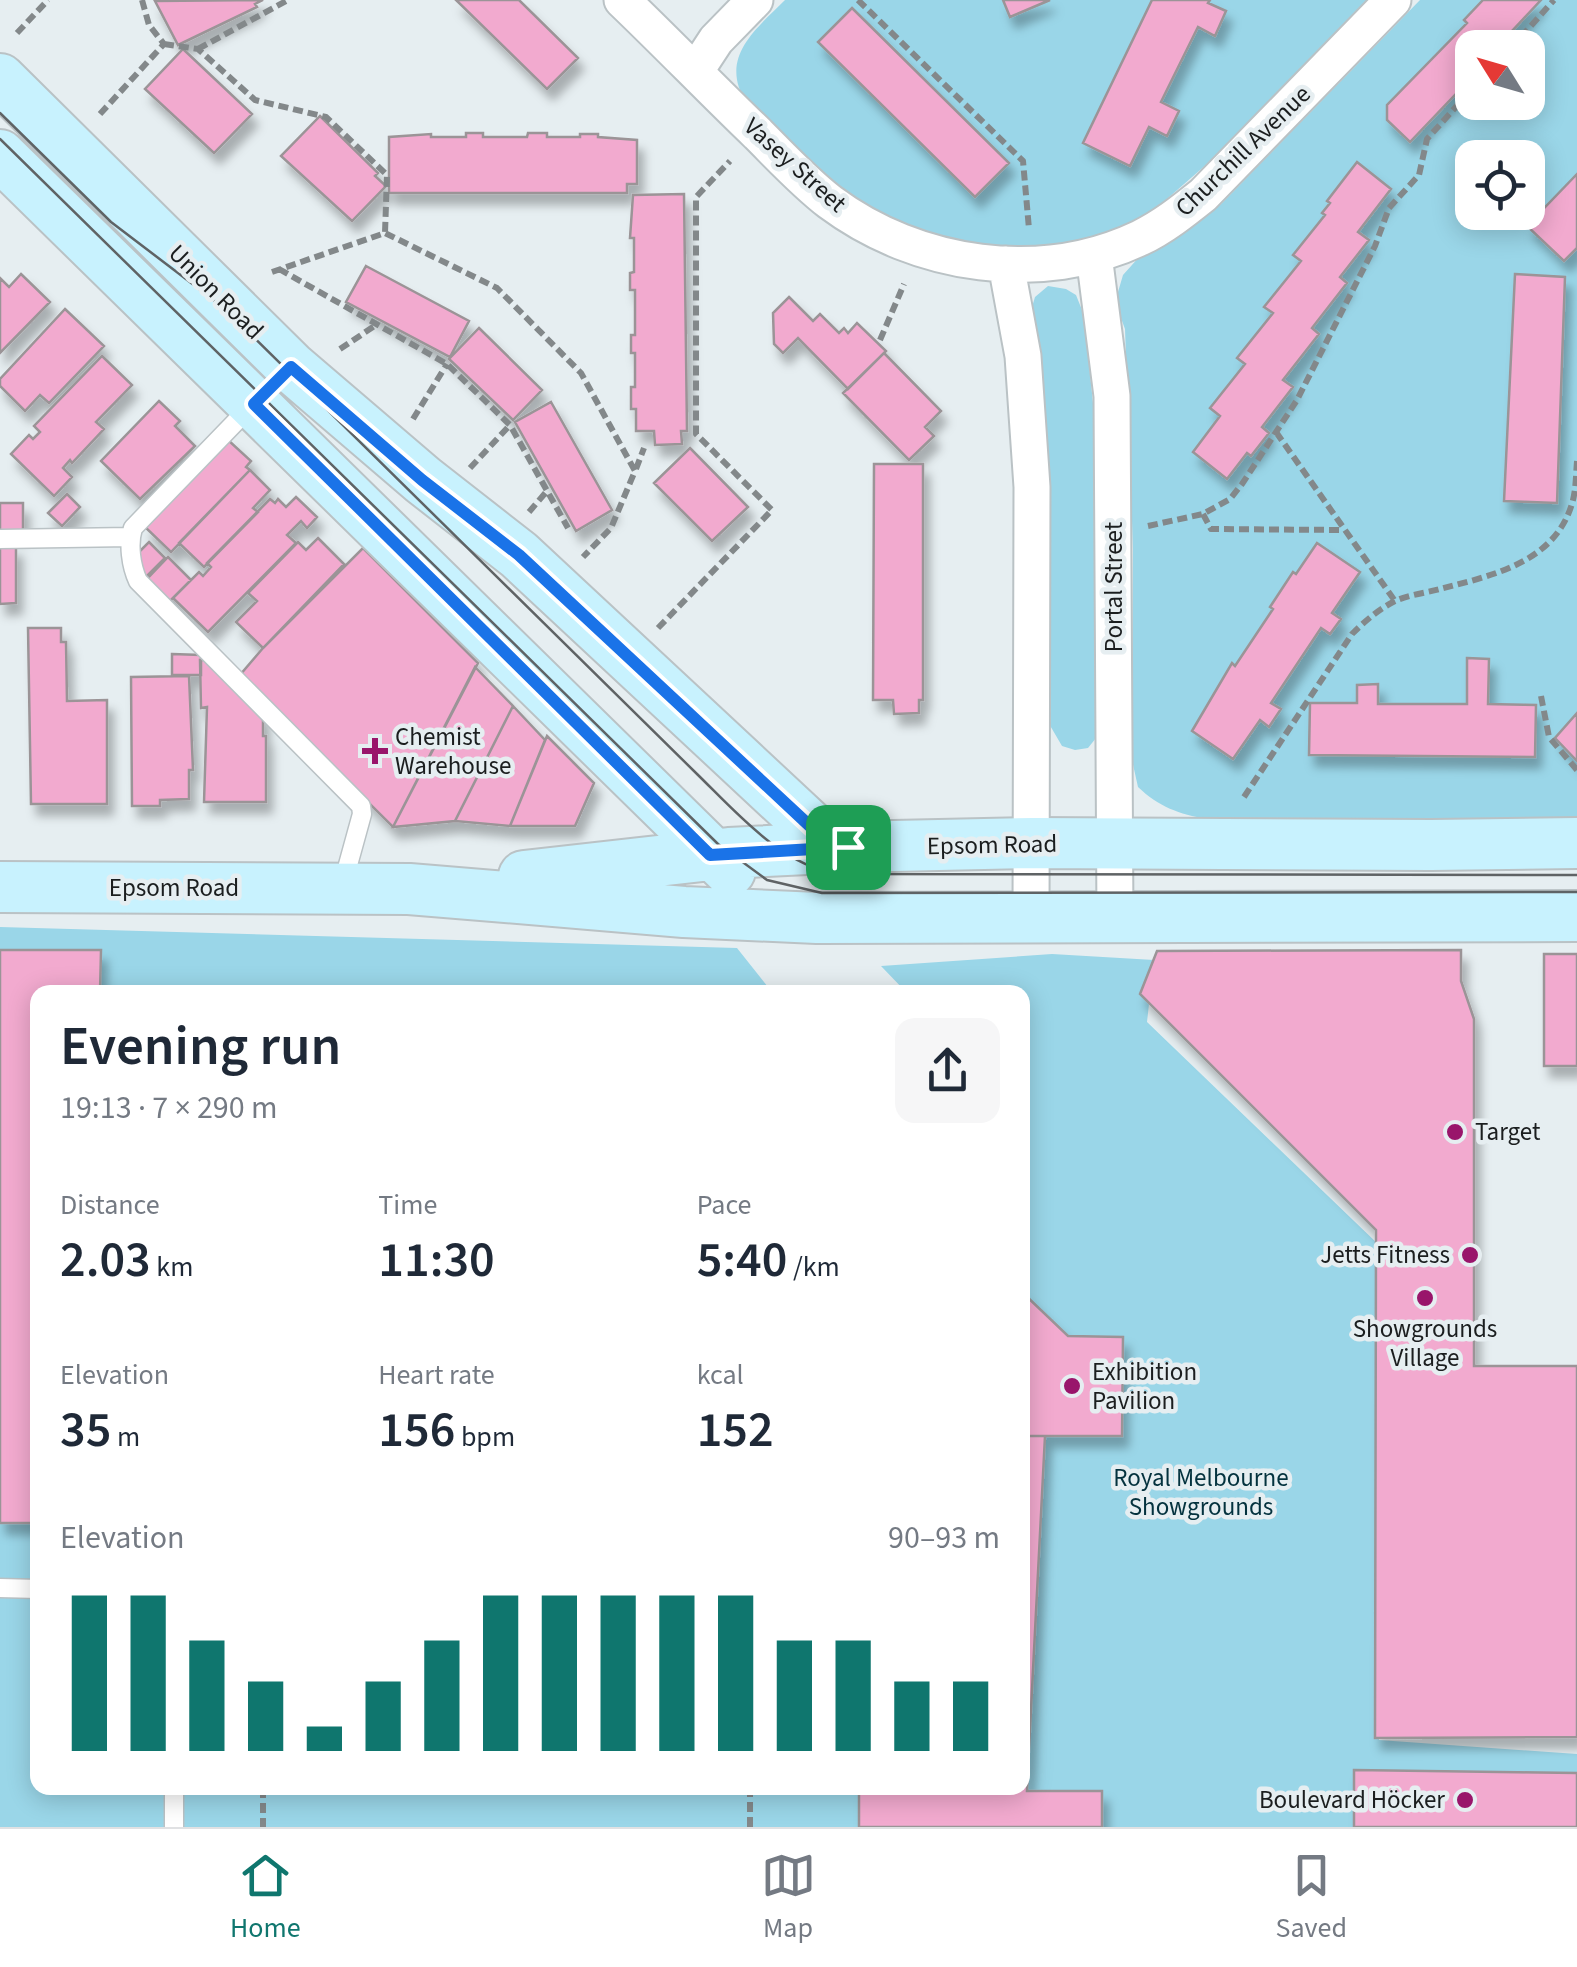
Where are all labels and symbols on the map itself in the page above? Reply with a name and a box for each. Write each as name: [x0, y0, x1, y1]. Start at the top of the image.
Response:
north arrow: [1455, 30, 1545, 120]
street label: Churchill Avenue: [1167, 77, 1319, 225]
street label: Vasey Street: [736, 109, 855, 221]
street label: Union Road: [160, 236, 272, 348]
street label: Portal Street: [1096, 521, 1132, 652]
place label: Chemist Warehouse: [395, 719, 511, 784]
marker: Chemist Warehouse: [364, 740, 386, 762]
pin: [806, 805, 891, 890]
street label: Epsom Road: [926, 826, 1058, 864]
street label: Epsom Road: [109, 870, 239, 906]
place label: Target: [1475, 1114, 1541, 1150]
marker: Target: [1444, 1121, 1466, 1143]
place label: Jetts Fitness: [1320, 1237, 1450, 1273]
marker: Jetts Fitness: [1459, 1244, 1481, 1266]
marker: Showgrounds Village: [1414, 1287, 1436, 1309]
place label: Showgrounds Village: [1353, 1311, 1497, 1376]
place label: Exhibition Pavilion: [1092, 1354, 1197, 1419]
marker: Exhibition Pavilion: [1061, 1375, 1083, 1397]
park label: Royal Melbourne Showgrounds: [1113, 1460, 1289, 1525]
place label: Boulevard Höcker: [1259, 1782, 1445, 1818]
marker: Boulevard Höcker: [1454, 1789, 1476, 1811]

